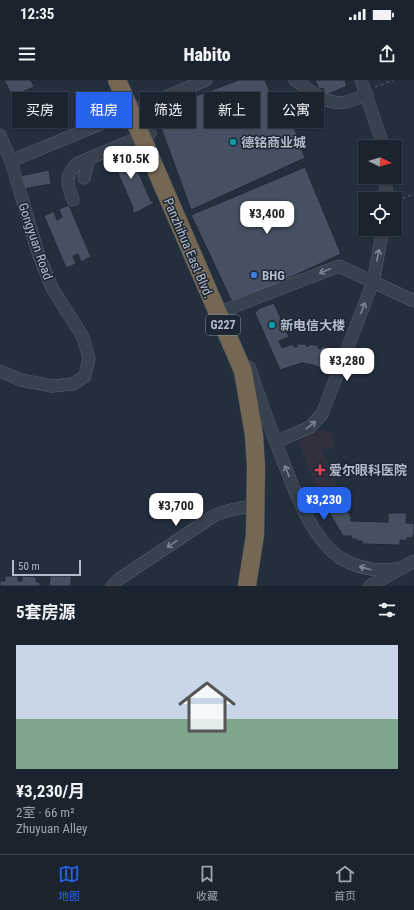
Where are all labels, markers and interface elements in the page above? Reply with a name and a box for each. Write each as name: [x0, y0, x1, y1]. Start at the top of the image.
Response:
text: 12:35: [20, 5, 54, 23]
icon: menu: [16, 43, 38, 65]
icon: share: [376, 43, 398, 65]
text: Habito: [183, 44, 231, 65]
chip: 买房: [12, 92, 68, 128]
chip: 租房: [76, 92, 132, 128]
chip: 筛选: [140, 92, 196, 128]
chip: 新上: [204, 92, 260, 128]
chip: 公寓: [268, 92, 324, 128]
place label: 德铭商业城: [241, 135, 306, 150]
marker: 德铭商业城: [228, 137, 238, 147]
north arrow: [358, 140, 402, 184]
map controls: [358, 140, 402, 236]
pin: ¥10.5K: [98, 146, 164, 180]
text: ¥10.5K: [113, 151, 149, 166]
button: locate: [358, 192, 402, 236]
street label: Panzhihua East Blvd.: [161, 196, 216, 301]
street label: Gongyuan Road: [15, 201, 56, 282]
pin: ¥3,400: [234, 201, 300, 235]
text: ¥3,400: [249, 206, 285, 221]
one-way arrow: [375, 249, 383, 262]
place label: BHG: [262, 268, 285, 283]
one-way arrow: [320, 268, 332, 276]
marker: BHG: [249, 270, 259, 280]
one-way arrow: [360, 302, 368, 314]
road number: G227: [206, 315, 240, 335]
place label: 新电信大楼: [280, 318, 345, 333]
marker: 新电信大楼: [267, 320, 277, 330]
pin: ¥3,280: [314, 348, 380, 382]
text: ¥3,280: [329, 353, 365, 368]
one-way arrow: [305, 421, 316, 429]
place label: 爱尔眼科医院: [329, 463, 407, 478]
marker: 爱尔眼科医院: [314, 464, 326, 476]
one-way arrow: [283, 465, 291, 477]
pin: ¥3,230: [291, 487, 357, 521]
text: ¥3,230: [306, 492, 342, 507]
pin: ¥3,700: [143, 493, 209, 527]
text: ¥3,700: [158, 498, 194, 513]
one-way arrow: [166, 540, 177, 549]
scale bar: [12, 558, 81, 577]
text: 50 m: [18, 560, 40, 573]
one-way arrow: [359, 564, 372, 571]
icon: filters: [376, 599, 398, 621]
text: 5套房源: [16, 602, 76, 622]
icon: home: [171, 671, 243, 743]
text: ¥3,230/月: [16, 781, 85, 801]
text: 2室 · 66 m²: [16, 805, 74, 820]
text: Zhuyuan Alley: [16, 821, 87, 836]
tab: 地图: [58, 863, 80, 903]
tab: 收藏: [196, 863, 218, 903]
tab: 首页: [334, 863, 356, 903]

